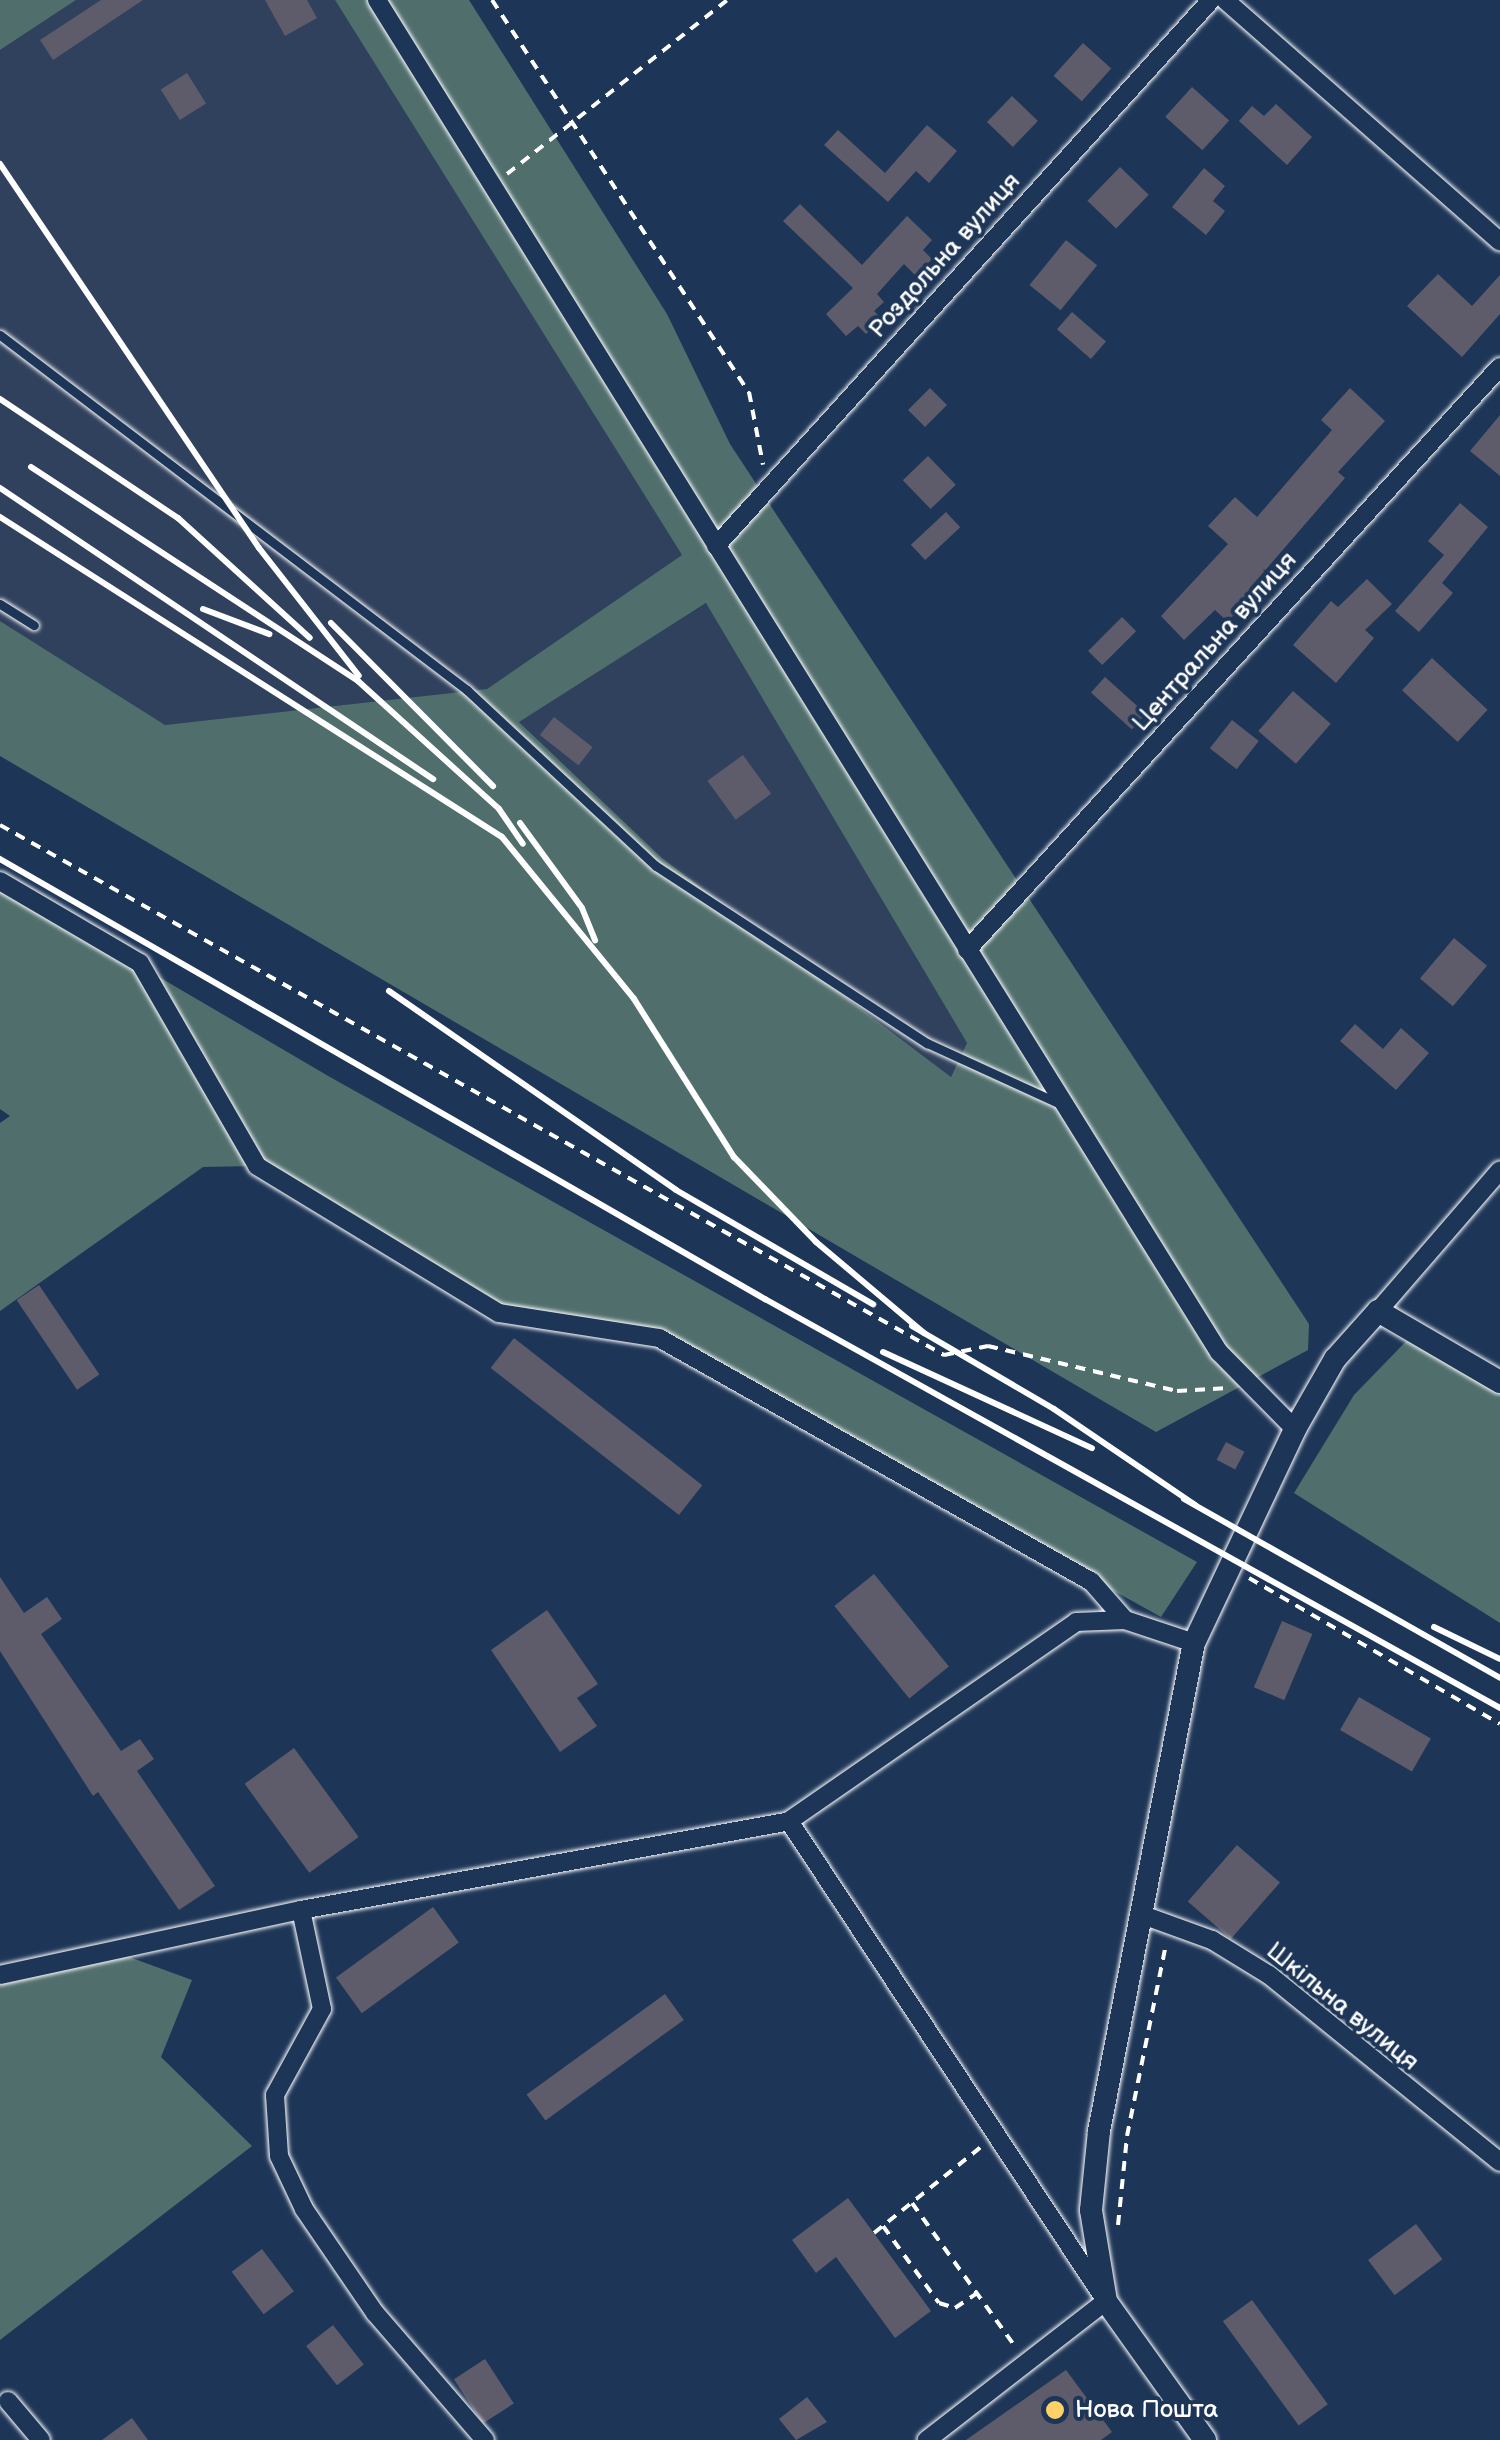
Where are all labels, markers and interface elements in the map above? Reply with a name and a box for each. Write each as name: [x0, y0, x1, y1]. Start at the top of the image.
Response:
street label: Роздольна вулиця: [863, 167, 1027, 345]
street label: Центральна вулиця: [1126, 546, 1304, 738]
street label: Шкільна вулиця: [1260, 1936, 1424, 2078]
place label: Нова Пошта: [1075, 2395, 1218, 2425]
marker: Нова Пошта: [1044, 2399, 1066, 2421]

